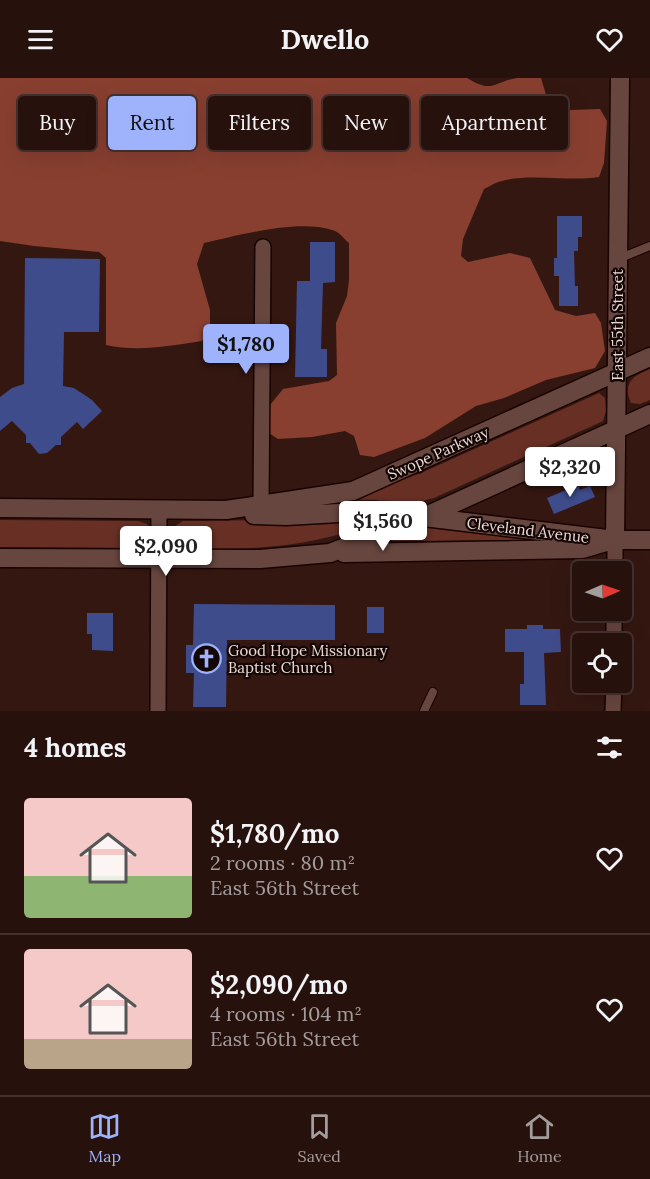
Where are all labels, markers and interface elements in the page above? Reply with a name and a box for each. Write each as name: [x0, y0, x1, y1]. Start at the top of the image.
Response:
text: Dwello: [281, 22, 369, 56]
icon: menu: [24, 23, 57, 56]
icon: heart: [593, 23, 626, 56]
chip: Buy: [18, 96, 96, 150]
chip: Rent: [108, 96, 196, 150]
chip: Filters: [208, 96, 311, 150]
chip: New: [323, 96, 409, 150]
chip: Apartment: [421, 96, 568, 150]
street label: East 55th Street: [608, 269, 627, 381]
pin: $1,780: [197, 324, 295, 375]
text: $1,780: [217, 331, 275, 356]
street label: Swope Parkway: [384, 422, 492, 484]
pin: $2,320: [521, 447, 619, 498]
text: $2,320: [539, 454, 601, 479]
pin: $1,560: [334, 501, 432, 552]
text: $1,560: [353, 508, 413, 533]
street label: Cleveland Avenue: [466, 513, 590, 547]
pin: $2,090: [117, 526, 215, 577]
text: $2,090: [134, 533, 198, 558]
north arrow: [572, 561, 632, 621]
map controls: [572, 561, 632, 693]
button: locate: [572, 633, 632, 693]
place label: Good Hope Missionary Baptist Church: [228, 641, 388, 677]
church icon: Good Hope Missionary Baptist Church: [191, 643, 223, 675]
text: 4 homes: [24, 731, 126, 764]
icon: filters: [593, 731, 626, 764]
text: $1,780/mo: [210, 817, 340, 850]
icon: home: [72, 822, 144, 894]
icon: heart: [593, 842, 626, 875]
text: 2 rooms · 80 m²: [210, 850, 355, 875]
text: East 56th Street: [210, 875, 359, 900]
text: $2,090/mo: [210, 968, 348, 1001]
icon: home: [72, 973, 144, 1045]
icon: heart: [593, 993, 626, 1026]
text: 4 rooms · 104 m²: [210, 1001, 362, 1026]
text: East 56th Street: [210, 1026, 359, 1051]
tab: Map: [88, 1110, 121, 1166]
tab: Saved: [298, 1110, 341, 1166]
tab: Home: [517, 1110, 562, 1166]

